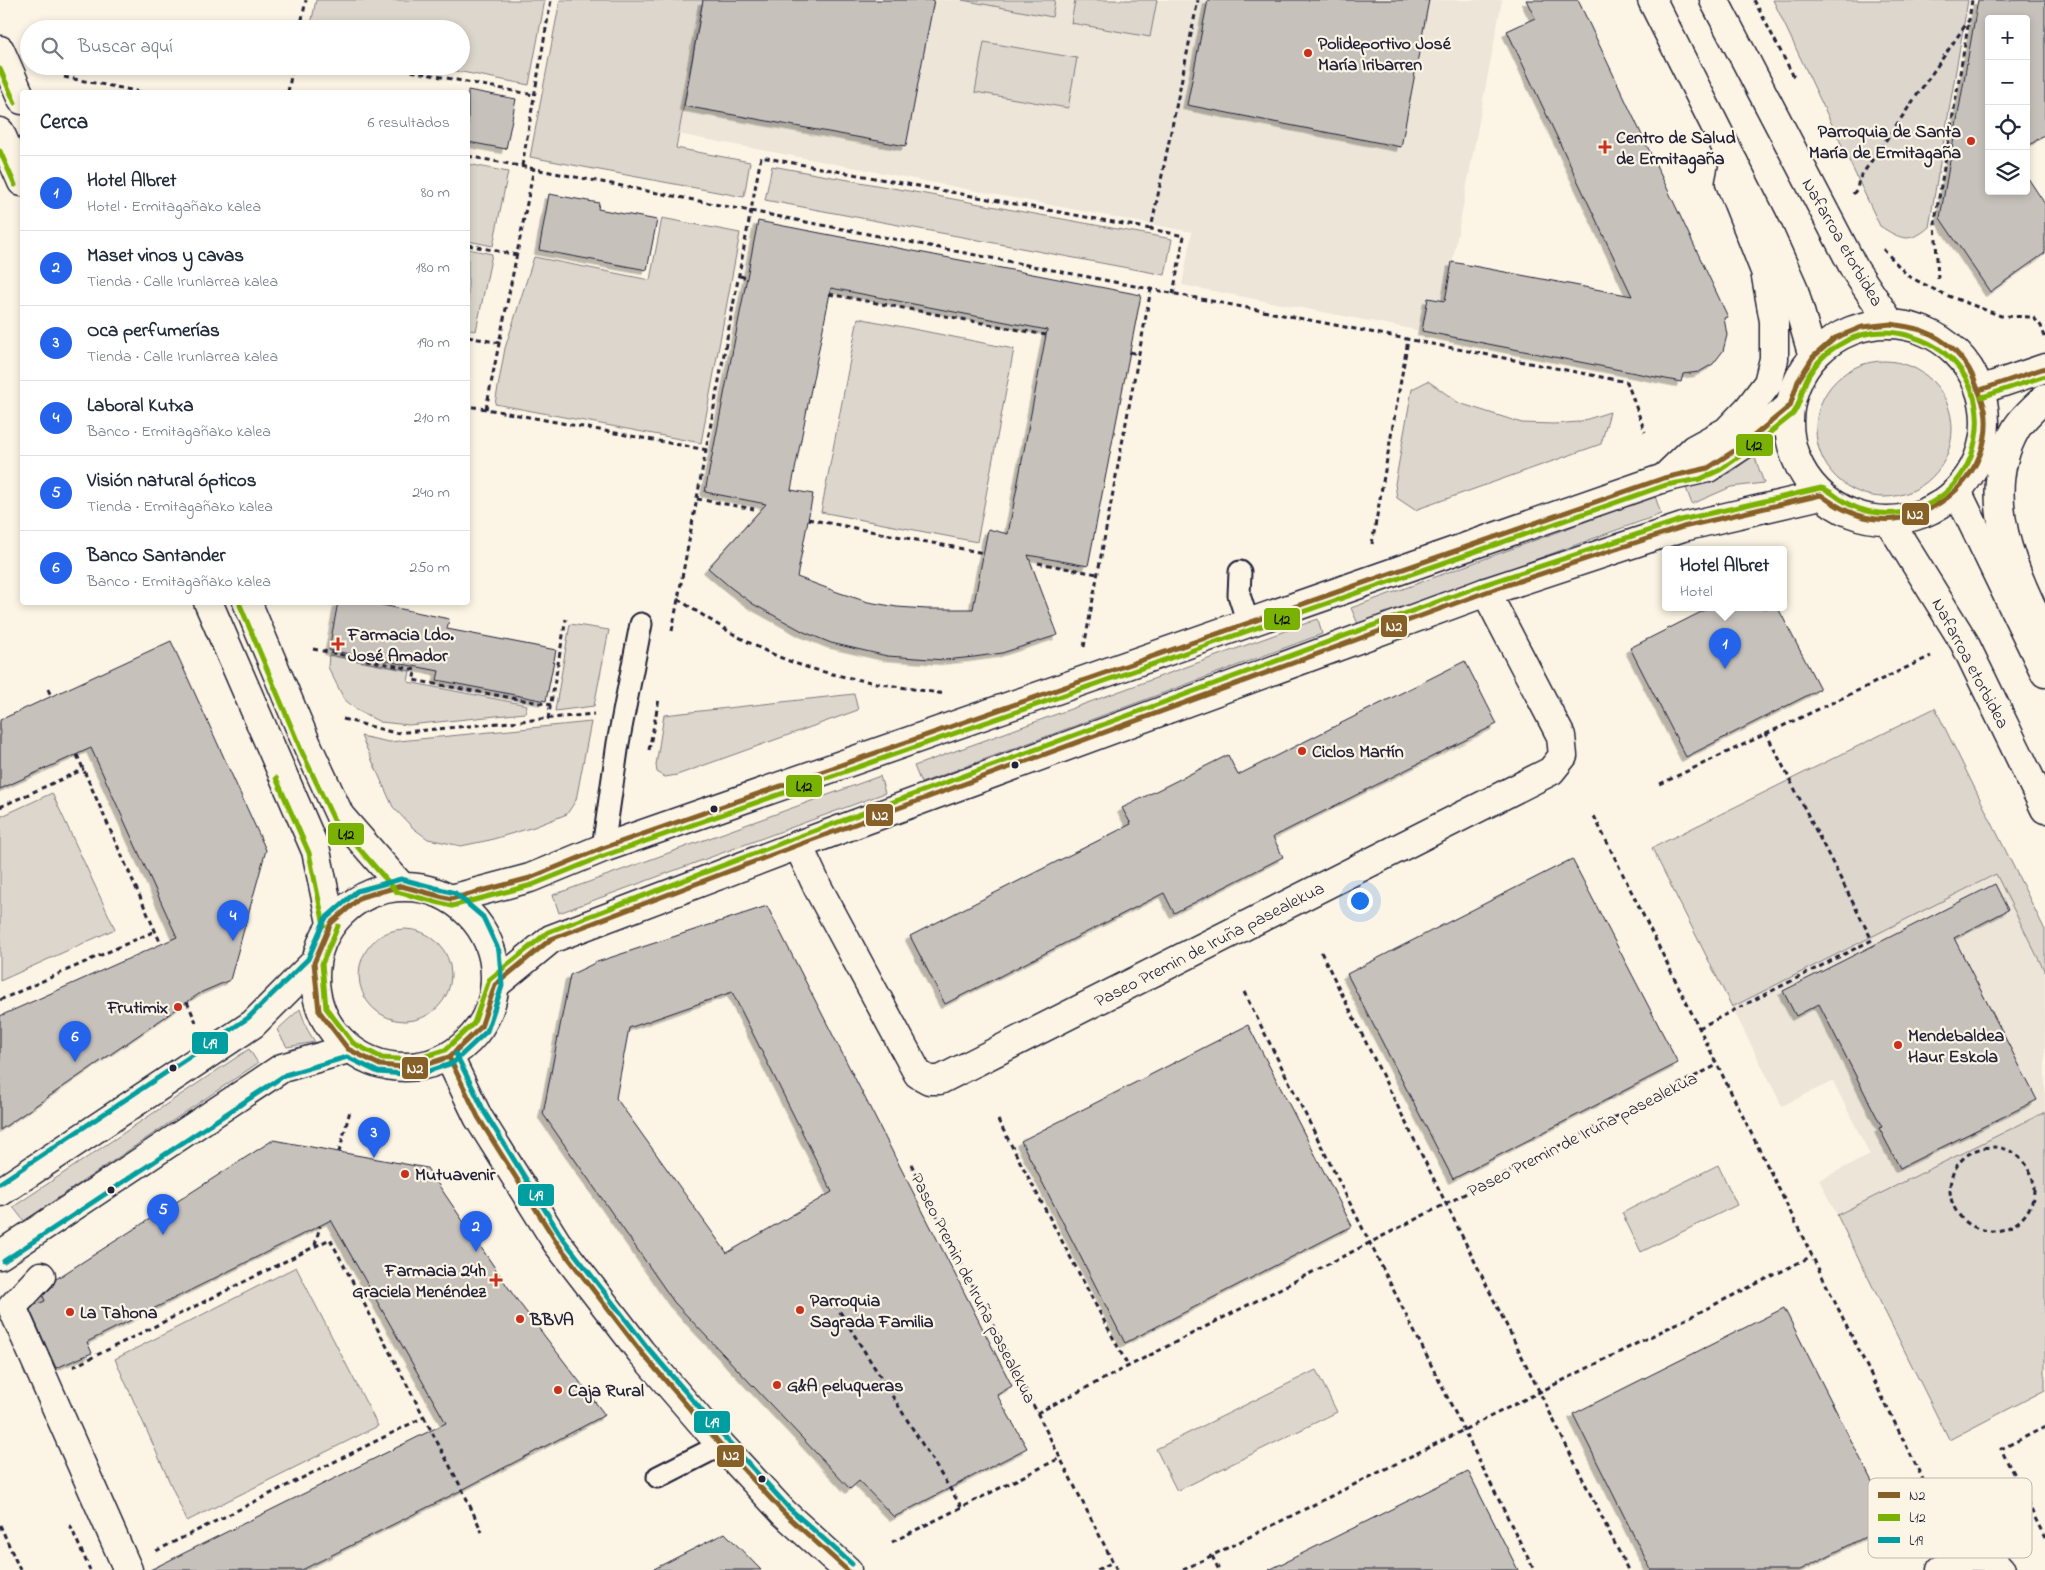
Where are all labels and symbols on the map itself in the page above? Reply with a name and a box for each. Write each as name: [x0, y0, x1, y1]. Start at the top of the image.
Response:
place label: Polideportivo José María Iribarren: [1318, 32, 1452, 79]
marker: Polideportivo José María Iribarren: [1302, 47, 1314, 59]
place label: Parroquia de Santa María de Ermitagaña: [1809, 120, 1961, 168]
place label: Centro de Salud de Ermitagaña: [1616, 126, 1737, 174]
marker: Parroquia de Santa María de Ermitagaña: [1965, 135, 1977, 147]
marker: Centro de Salud de Ermitagaña: [1598, 140, 1612, 154]
street label: Nafarroa etorbidea: [1794, 174, 1889, 312]
line badge: L12: [1735, 433, 1774, 457]
text: L12: [1746, 436, 1762, 457]
line badge: N2: [1901, 502, 1930, 526]
text: N2: [1907, 505, 1923, 526]
street label: Nafarroa etorbidea: [1924, 594, 2015, 734]
line badge: L12: [1263, 607, 1301, 631]
text: L12: [1274, 610, 1290, 631]
line badge: N2: [1380, 614, 1408, 638]
text: N2: [1386, 617, 1402, 638]
place label: Farmacia Ldo. José Amador: [347, 623, 454, 670]
pin: 1: [1709, 628, 1741, 669]
marker: Farmacia Ldo. José Amador: [332, 638, 344, 650]
place label: Ciclos Martín: [1312, 740, 1404, 766]
marker: Ciclos Martín: [1296, 745, 1308, 757]
unlabelled marker: [1010, 760, 1020, 770]
line badge: L12: [785, 774, 823, 798]
text: L12: [796, 777, 812, 798]
line badge: N2: [865, 803, 894, 827]
unlabelled marker: [709, 804, 719, 814]
text: N2: [872, 806, 888, 827]
line badge: L12: [327, 822, 365, 846]
text: L12: [338, 825, 354, 846]
street label: Paseo Premin de Iruña pasealekua: [1090, 876, 1329, 1015]
your location: [1347, 888, 1373, 914]
pin: 4: [217, 900, 249, 941]
place label: Frutimix: [106, 996, 168, 1022]
marker: Frutimix: [172, 1001, 184, 1013]
pin: 6: [59, 1021, 91, 1062]
place label: Mendebaldea Haur Eskola: [1908, 1024, 2004, 1071]
line badge: L19: [191, 1031, 229, 1055]
text: L19: [203, 1034, 218, 1055]
marker: Mendebaldea Haur Eskola: [1892, 1039, 1904, 1051]
line badge: N2: [401, 1056, 429, 1080]
text: N2: [407, 1059, 423, 1080]
unlabelled marker: [168, 1063, 178, 1073]
street label: Paseo Premin de Iruña pasealekua: [1463, 1066, 1702, 1205]
pin: 3: [358, 1117, 390, 1158]
place label: Mutuavenir: [415, 1163, 496, 1189]
marker: Mutuavenir: [399, 1168, 411, 1180]
street label: Paseo Premin de Iruña pasealekua: [903, 1169, 1042, 1408]
line badge: L19: [517, 1183, 555, 1207]
unlabelled marker: [106, 1185, 116, 1195]
text: L19: [529, 1186, 544, 1207]
pin: 5: [147, 1194, 179, 1235]
pin: 2: [460, 1211, 492, 1252]
place label: Farmacia 24h Graciela Menéndez: [352, 1259, 486, 1306]
marker: Farmacia 24h Graciela Menéndez: [490, 1274, 502, 1286]
place label: Parroquia Sagrada Familia: [810, 1289, 934, 1337]
place label: La Tahona: [80, 1301, 158, 1327]
marker: Parroquia Sagrada Familia: [794, 1304, 806, 1316]
marker: La Tahona: [64, 1306, 76, 1318]
place label: BBVA: [529, 1308, 574, 1334]
marker: BBVA: [514, 1313, 526, 1325]
place label: G&A peluqueras: [787, 1374, 903, 1400]
place label: Caja Rural: [568, 1379, 644, 1405]
marker: G&A peluqueras: [771, 1379, 783, 1391]
marker: Caja Rural: [552, 1384, 564, 1396]
line badge: L19: [693, 1410, 731, 1434]
text: L19: [705, 1413, 720, 1434]
line badge: N2: [716, 1444, 745, 1468]
text: N2: [723, 1446, 739, 1467]
unlabelled marker: [757, 1474, 767, 1484]
legend: [1868, 1478, 2032, 1558]
text: N2: [1909, 1486, 1925, 1507]
text: L12: [1909, 1508, 1926, 1529]
text: L19: [1909, 1531, 1924, 1552]

